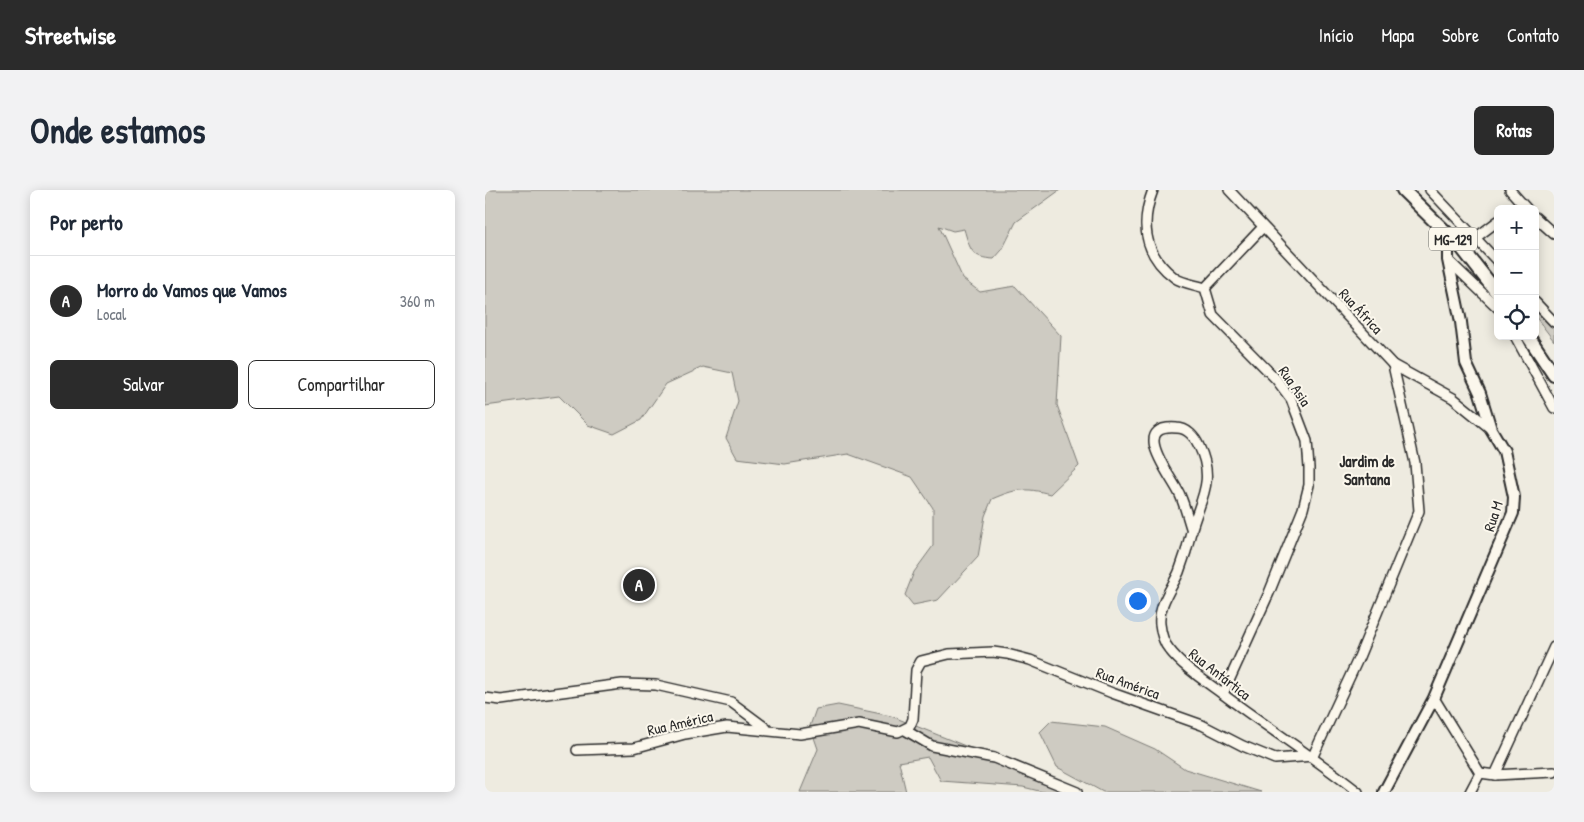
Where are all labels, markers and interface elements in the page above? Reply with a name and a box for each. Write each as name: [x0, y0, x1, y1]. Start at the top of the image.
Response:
text: Streetwise: [25, 19, 116, 51]
text: Início: [1319, 23, 1353, 48]
text: Mapa: [1381, 23, 1414, 48]
text: Sobre: [1442, 23, 1479, 48]
text: Contato: [1507, 23, 1559, 48]
button: Rotas: [1474, 106, 1554, 155]
text: Onde estamos: [30, 107, 205, 154]
map controls: [1494, 205, 1539, 340]
button: +: [1494, 205, 1539, 250]
text: Por perto: [50, 208, 123, 237]
road number: MG-129: [1429, 228, 1477, 251]
button: −: [1494, 250, 1539, 295]
text: Morro do Vamos que Vamos: [97, 277, 287, 303]
street label: Rua África: [1334, 283, 1388, 339]
text: A: [62, 290, 70, 312]
text: 360 m: [400, 290, 435, 312]
button: locate: [1494, 295, 1539, 340]
text: Local: [97, 303, 126, 325]
button: Salvar: [50, 360, 238, 409]
button: Compartilhar: [248, 360, 435, 409]
street label: Rua Asia: [1274, 362, 1316, 410]
district label: Jardim de Santana: [1339, 450, 1395, 490]
street label: Rua M: [1478, 498, 1508, 534]
pin: A: [623, 566, 655, 604]
your location: [1125, 588, 1151, 614]
street label: Rua Antártica: [1185, 643, 1255, 705]
street label: Rua América: [1093, 662, 1163, 704]
street label: Rua América: [645, 705, 715, 741]

